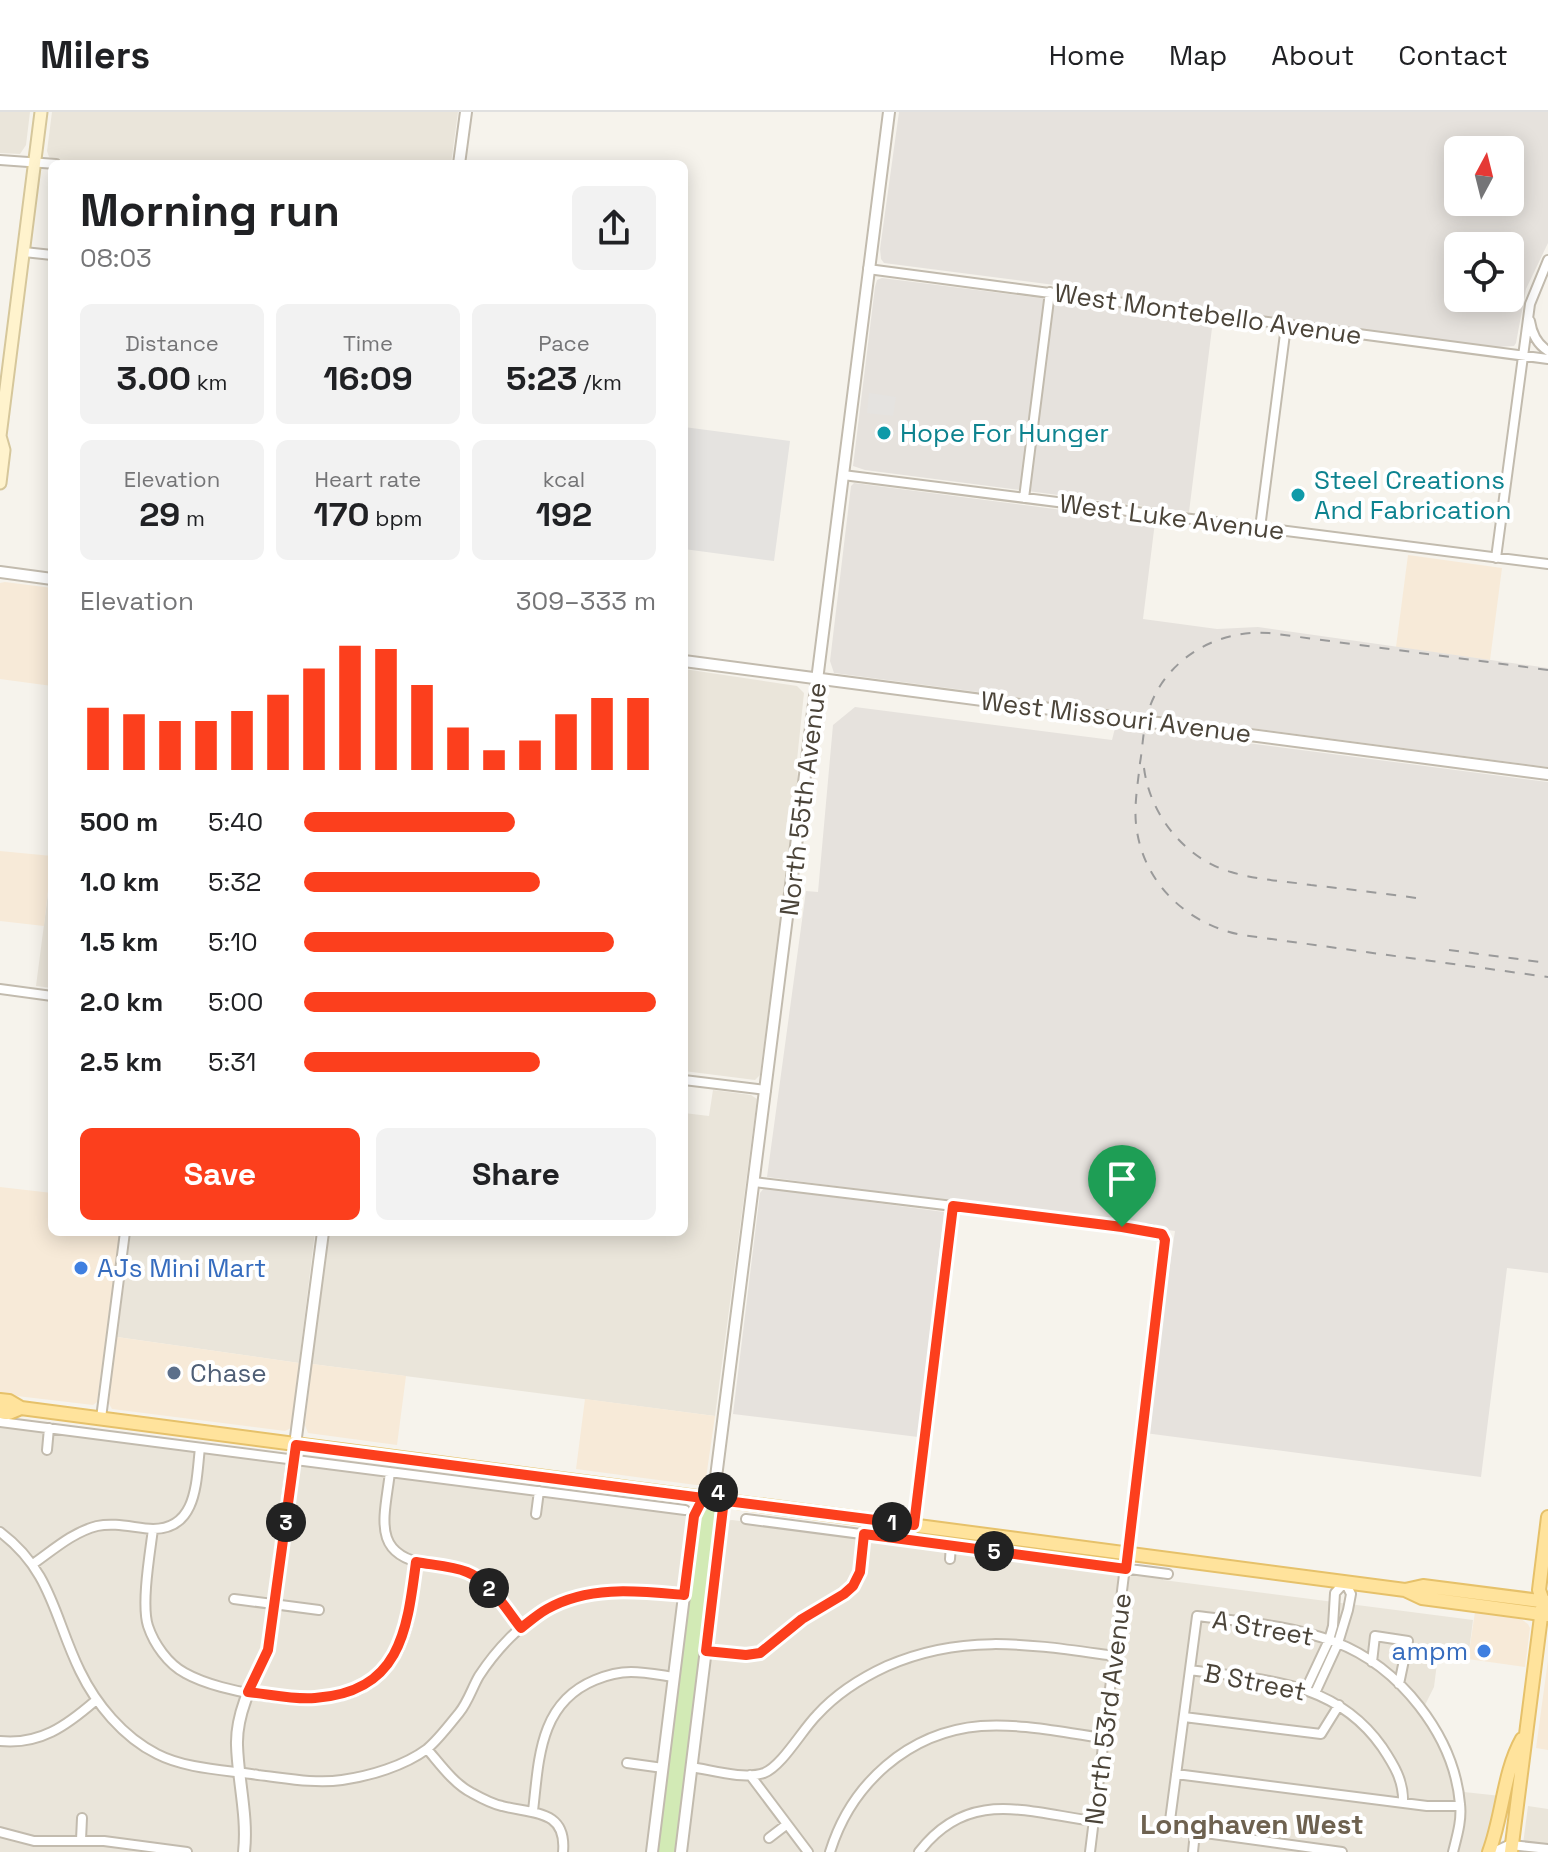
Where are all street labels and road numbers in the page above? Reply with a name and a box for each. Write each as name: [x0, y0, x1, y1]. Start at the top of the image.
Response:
street label: West Montebello Avenue: [1052, 276, 1364, 352]
street label: West Luke Avenue: [1057, 486, 1287, 548]
street label: North 55th Avenue: [772, 680, 834, 918]
street label: West Missouri Avenue: [979, 684, 1253, 750]
street label: North 53rd Avenue: [1077, 1591, 1139, 1827]
street label: A Street: [1210, 1602, 1316, 1654]
street label: B Street: [1201, 1655, 1309, 1709]

